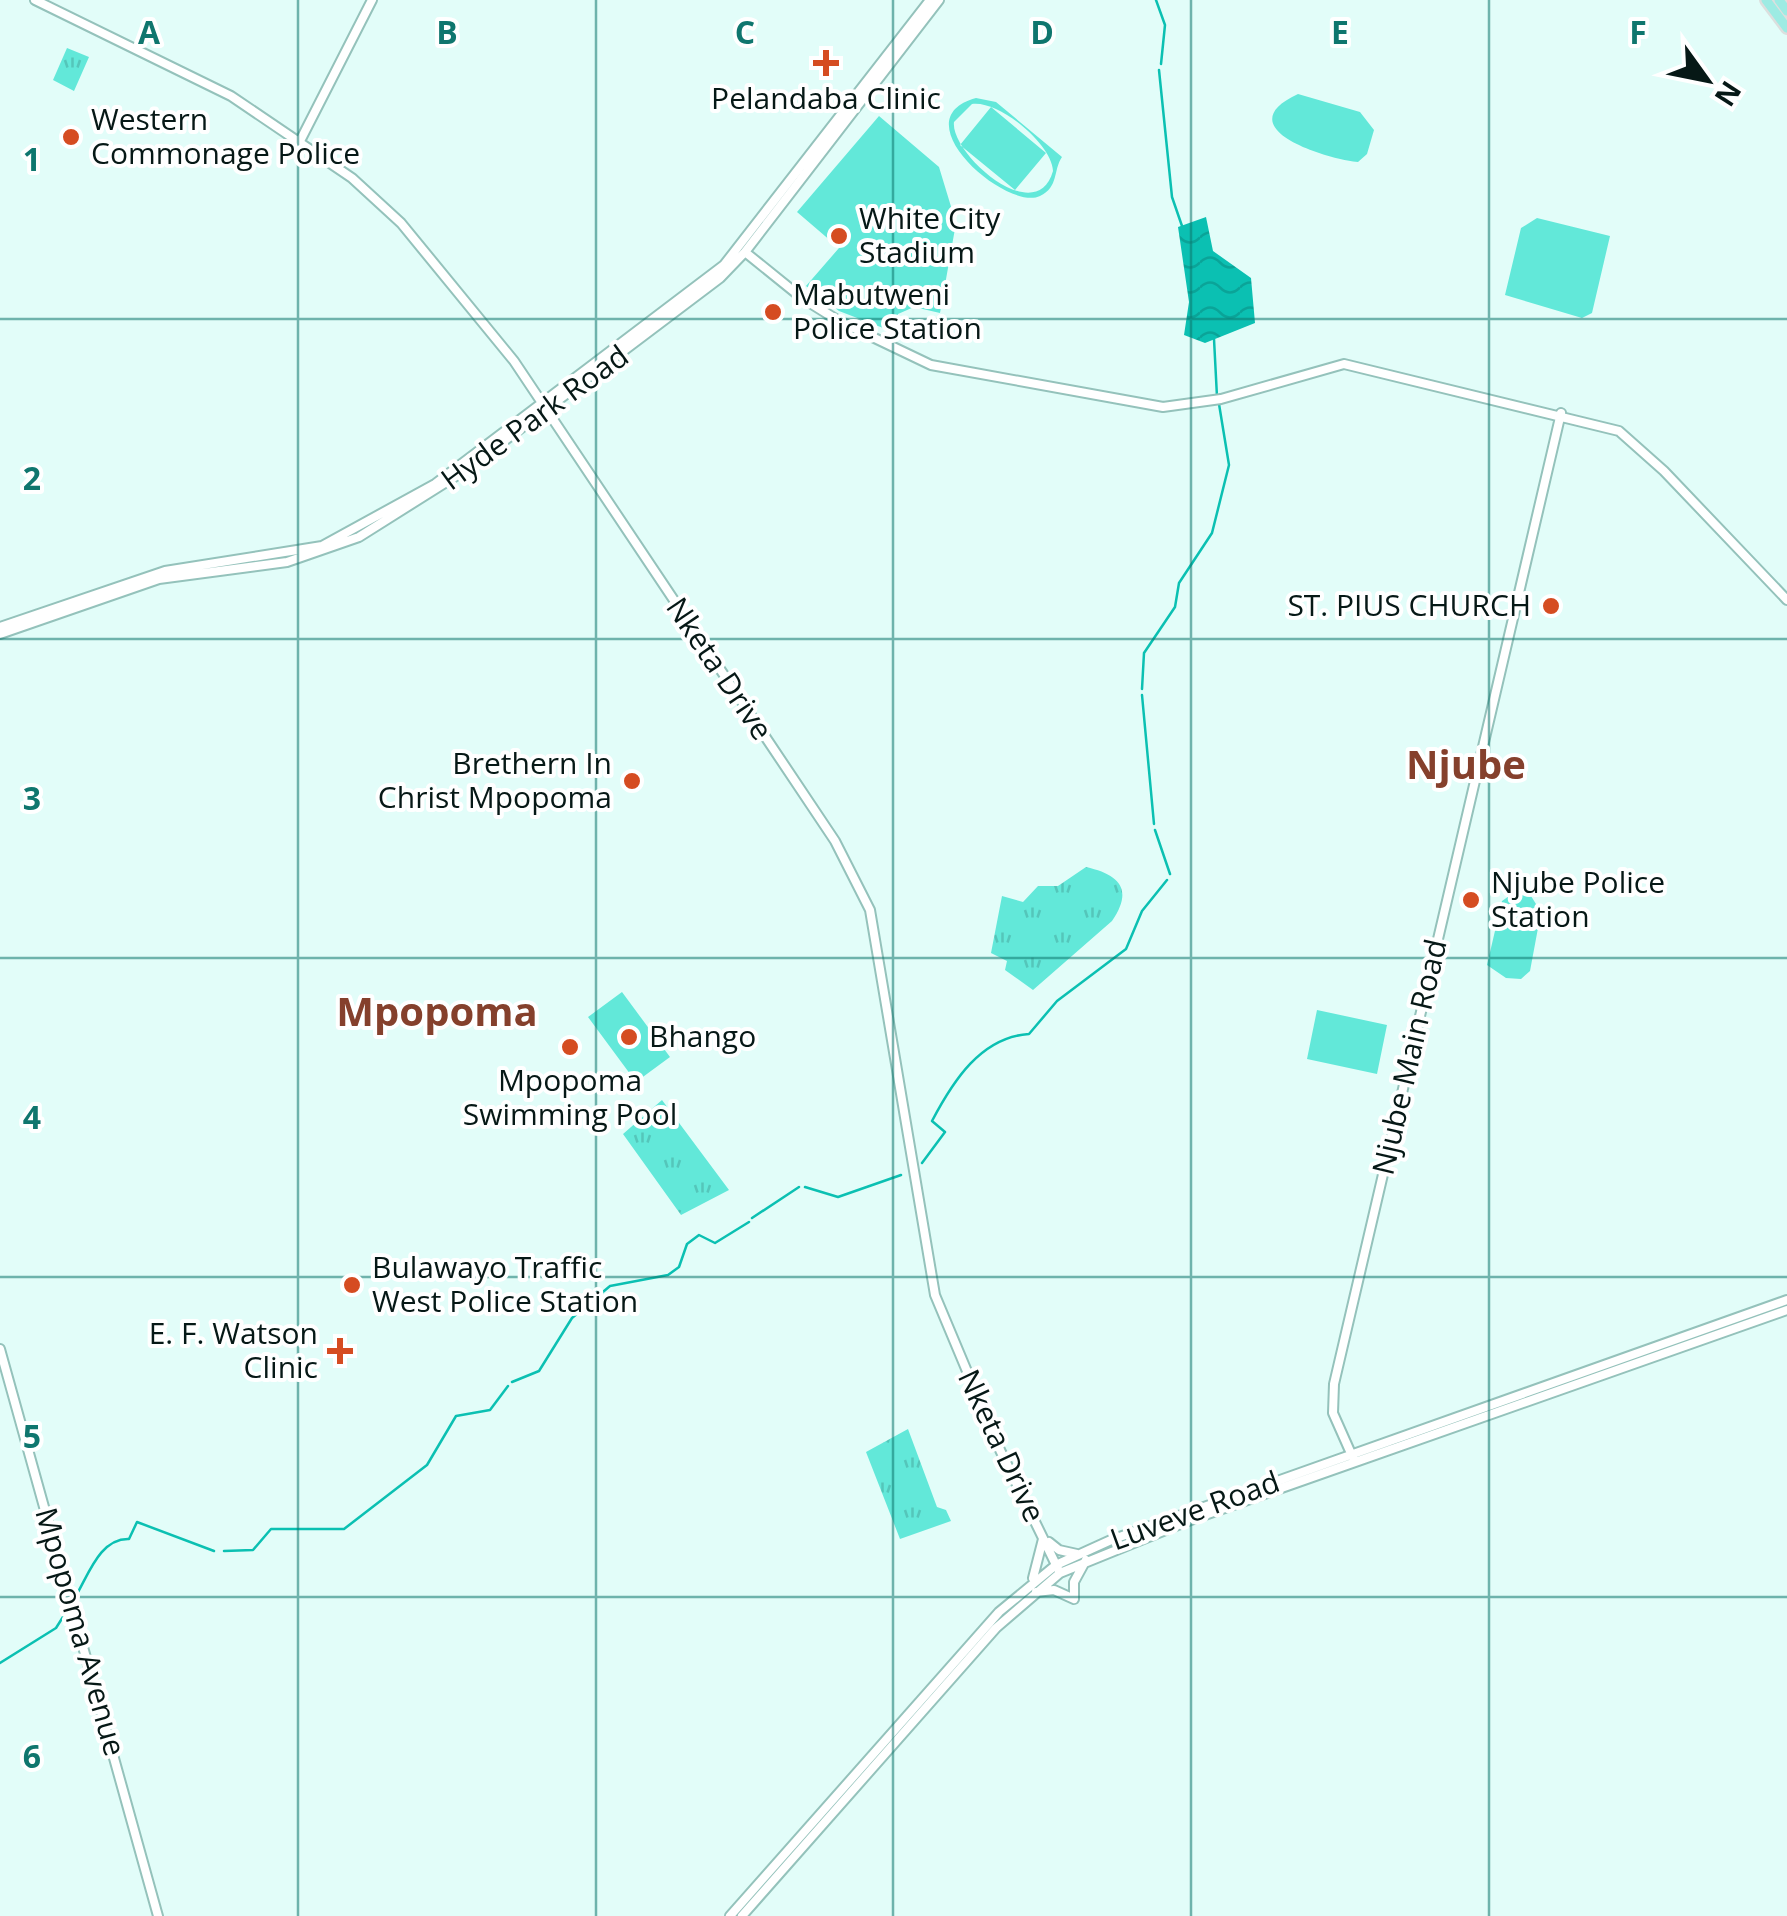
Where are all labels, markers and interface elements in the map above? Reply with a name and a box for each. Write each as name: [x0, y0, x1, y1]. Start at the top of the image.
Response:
text: A: [138, 10, 161, 53]
text: B: [436, 10, 458, 53]
text: C: [735, 10, 755, 53]
text: D: [1030, 10, 1054, 53]
text: E: [1331, 10, 1349, 53]
text: F: [1629, 10, 1647, 53]
north arrow: [1657, 30, 1757, 130]
marker: Pelandaba Clinic: [813, 50, 839, 76]
text: N: [1707, 74, 1751, 114]
place label: Pelandaba Clinic: [711, 77, 941, 118]
place label: Western Commonage Police: [91, 98, 360, 173]
marker: Western Commonage Police: [60, 126, 82, 148]
text: 1: [23, 137, 41, 180]
place label: White City Stadium: [859, 197, 1001, 272]
marker: White City Stadium: [828, 225, 850, 247]
place label: Mabutweni Police Station: [793, 273, 982, 348]
marker: Mabutweni Police Station: [762, 301, 784, 323]
street label: Hyde Park Road: [432, 335, 636, 499]
text: 2: [23, 456, 41, 499]
place label: ST. PIUS CHURCH: [1287, 584, 1531, 625]
street label: Nketa Drive: [657, 589, 783, 748]
marker: ST. PIUS CHURCH: [1540, 595, 1562, 617]
district label: Njube: [1406, 736, 1526, 791]
place label: Brethern In Christ Mpopoma: [378, 742, 612, 817]
marker: Brethern In Christ Mpopoma: [621, 770, 643, 792]
text: 3: [23, 776, 41, 819]
place label: Njube Police Station: [1491, 861, 1665, 936]
marker: Njube Police Station: [1460, 889, 1482, 911]
street label: Njube Main Road: [1362, 935, 1456, 1178]
district label: Mpopoma: [336, 983, 538, 1038]
place label: Bhango: [649, 1015, 756, 1056]
marker: Bhango: [618, 1026, 640, 1048]
marker: Mpopoma Swimming Pool: [559, 1036, 581, 1058]
place label: Mpopoma Swimming Pool: [463, 1059, 677, 1134]
text: 4: [23, 1095, 41, 1138]
place label: Bulawayo Traffic West Police Station: [372, 1246, 638, 1321]
marker: Bulawayo Traffic West Police Station: [341, 1274, 363, 1296]
place label: E. F. Watson Clinic: [149, 1312, 318, 1387]
marker: E. F. Watson Clinic: [327, 1338, 353, 1364]
street label: Nketa Drive: [949, 1362, 1056, 1528]
text: 5: [23, 1414, 41, 1457]
street label: Luveve Road: [1104, 1460, 1285, 1559]
street label: Mpopoma Avenue: [26, 1503, 136, 1761]
text: 6: [23, 1734, 41, 1777]

